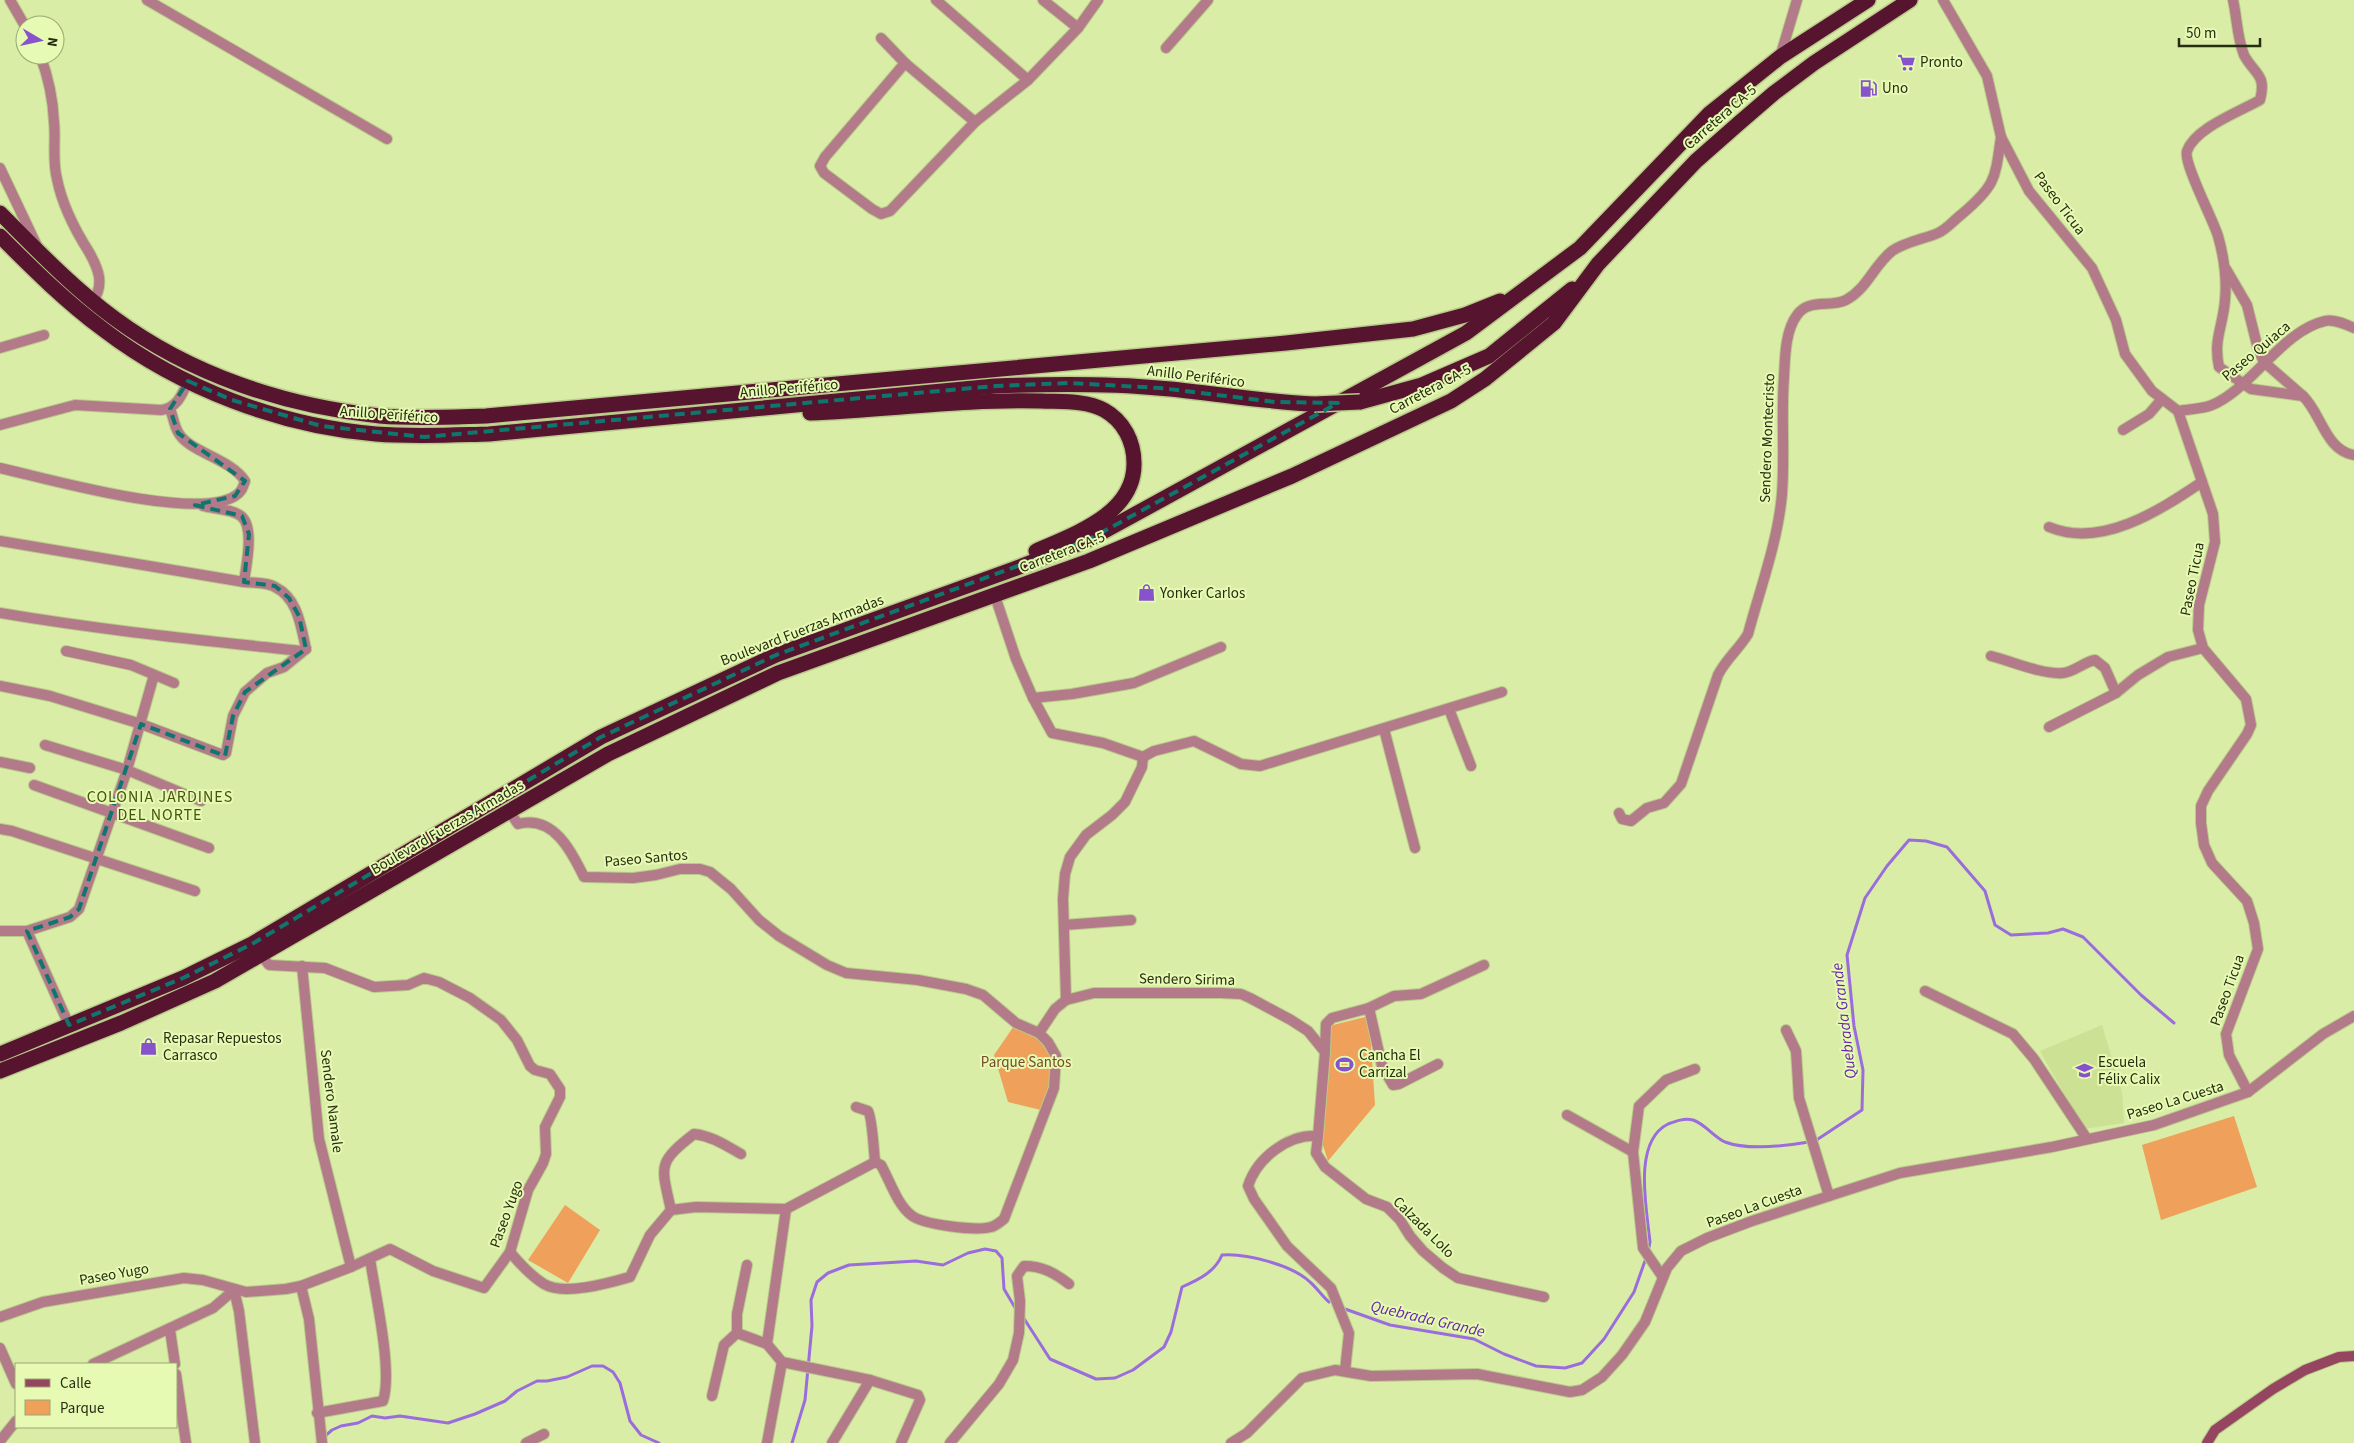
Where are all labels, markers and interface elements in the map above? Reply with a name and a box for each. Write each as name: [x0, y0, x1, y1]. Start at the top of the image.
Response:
north arrow: [15, 15, 65, 65]
scale bar: [2179, 15, 2260, 47]
text: 50 m: [2186, 23, 2216, 44]
text: N: [41, 36, 62, 48]
supermarket icon: Pronto: [1896, 52, 1916, 72]
place label: Pronto: [1920, 52, 1963, 73]
fuel station icon: Uno: [1858, 78, 1878, 98]
place label: Uno: [1882, 78, 1908, 99]
street label: Carretera CA-5: [1679, 80, 1761, 155]
street label: Paseo Ticua: [2029, 167, 2090, 239]
street label: Paseo Quiaca: [2217, 316, 2295, 386]
street label: Carretera CA-5: [1385, 359, 1475, 420]
street label: Anillo Periférico: [1146, 360, 1246, 393]
street label: Sendero Montecristo: [1755, 373, 1780, 503]
street label: Anillo Periférico: [739, 374, 839, 403]
street label: Anillo Periférico: [339, 401, 439, 428]
street label: Carretera CA-5: [1016, 526, 1108, 578]
street label: Paseo Ticua: [2175, 540, 2210, 618]
shop icon: Yonker Carlos: [1136, 583, 1156, 603]
place label: Yonker Carlos: [1159, 583, 1245, 604]
street label: Boulevard Fuerzas Armadas: [717, 590, 887, 671]
street label: Boulevard Fuerzas Armadas: [367, 775, 528, 880]
district label: COLONIA JARDINES DEL NORTE: [87, 786, 233, 826]
street label: Paseo Santos: [604, 844, 688, 873]
street label: Paseo Ticua: [2205, 952, 2250, 1029]
water label: Quebrada Grande: [1826, 961, 1862, 1080]
street label: Sendero Sirima: [1139, 968, 1235, 991]
place label: Repasar Repuestos Carrasco: [163, 1028, 282, 1066]
shop icon: Repasar Repuestos Carrasco: [139, 1037, 159, 1057]
place label: Cancha El Carrizal: [1359, 1045, 1421, 1083]
street label: Sendero Namale: [315, 1048, 348, 1154]
park label: Parque Santos: [981, 1052, 1071, 1073]
place label: Escuela Félix Calix: [2098, 1052, 2160, 1090]
sports icon: Cancha El Carrizal: [1335, 1054, 1355, 1074]
school or university icon: Escuela Félix Calix: [2074, 1061, 2094, 1081]
street label: Paseo La Cuesta: [2124, 1076, 2226, 1125]
street label: Paseo Yugo: [485, 1177, 528, 1251]
street label: Paseo La Cuesta: [1703, 1179, 1805, 1234]
street label: Calzada Lolo: [1388, 1192, 1459, 1263]
street label: Paseo Yugo: [78, 1258, 151, 1291]
water label: Quebrada Grande: [1368, 1295, 1488, 1343]
legend: [15, 1363, 178, 1428]
text: Calle: [60, 1373, 91, 1394]
text: Parque: [60, 1398, 104, 1419]

